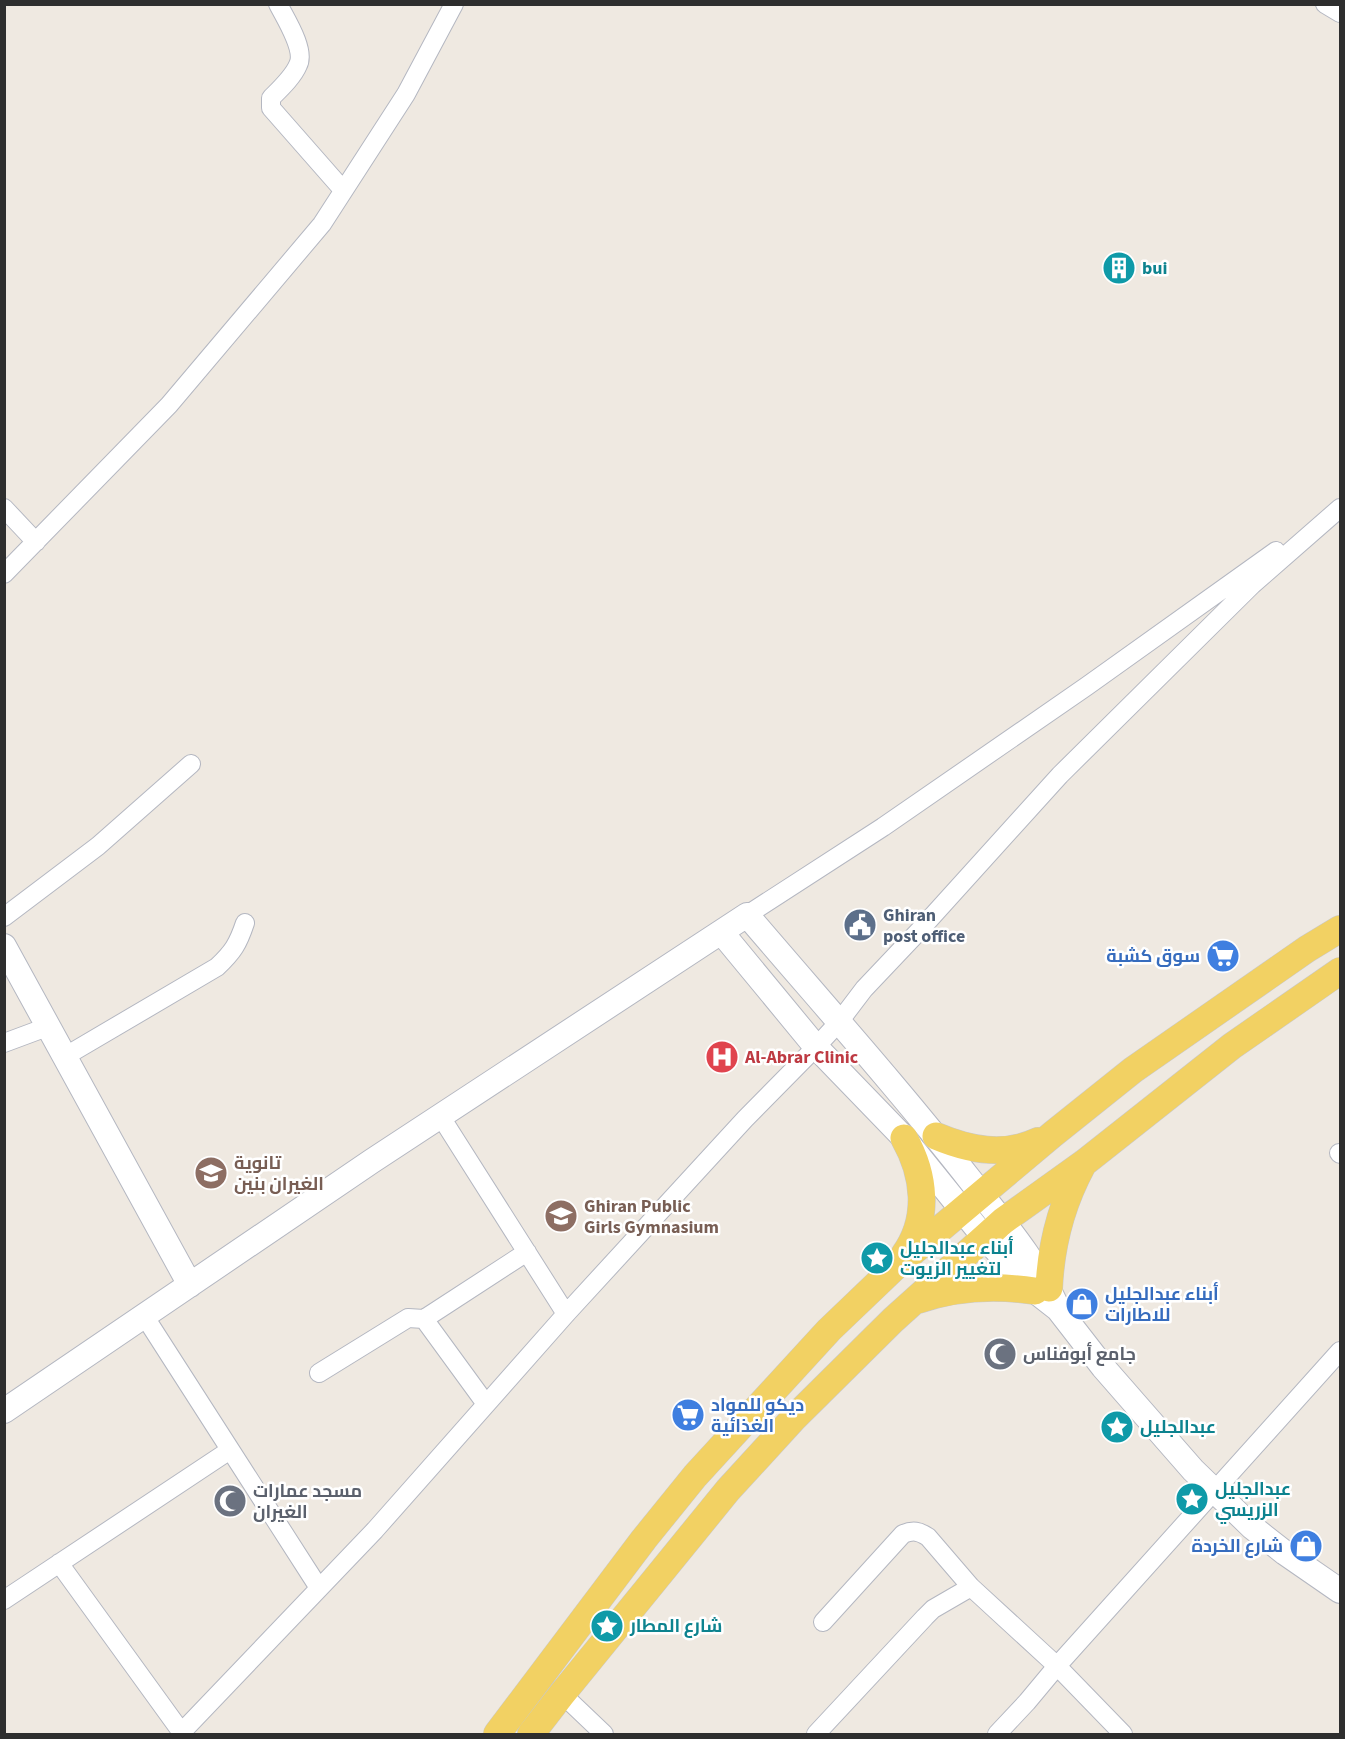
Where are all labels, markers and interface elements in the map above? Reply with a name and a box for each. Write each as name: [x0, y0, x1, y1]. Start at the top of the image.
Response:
building icon: bui: [1101, 250, 1137, 286]
place label: bui: [1142, 256, 1168, 281]
place label: Ghiran post office: [883, 903, 965, 949]
public building icon: Ghiran post office: [842, 907, 878, 943]
supermarket icon: سوق كشبة: [1205, 938, 1241, 974]
place label: سوق كشبة: [1106, 944, 1200, 969]
hospital icon: Al-Abrar Clinic: [704, 1039, 740, 1075]
place label: Al-Abrar Clinic: [744, 1045, 859, 1070]
place label: تانوية الغيران بنين: [234, 1151, 324, 1197]
school or university icon: تانوية الغيران بنين: [193, 1155, 229, 1191]
place label: Ghiran Public Girls Gymnasium: [584, 1194, 719, 1240]
school or university icon: Ghiran Public Girls Gymnasium: [543, 1198, 579, 1234]
place label: أبناء عبدالجليل لتغيير الزيوت: [900, 1235, 1014, 1282]
place icon: أبناء عبدالجليل لتغيير الزيوت: [859, 1240, 895, 1276]
place label: أبناء عبدالجليل للاطارات: [1105, 1281, 1219, 1328]
shop icon: أبناء عبدالجليل للاطارات: [1064, 1286, 1100, 1322]
mosque icon: جامع أبوفناس: [982, 1336, 1018, 1372]
place label: جامع أبوفناس: [1023, 1341, 1136, 1367]
place label: ديكو للمواد الغذائية: [711, 1393, 804, 1439]
supermarket icon: ديكو للمواد الغذائية: [670, 1397, 706, 1433]
place icon: عبدالجليل: [1099, 1409, 1135, 1445]
place label: عبدالجليل: [1140, 1415, 1216, 1440]
place label: عبدالجليل الزريسي: [1215, 1477, 1291, 1524]
place label: مسجد عمارات الغيران: [253, 1479, 362, 1525]
place icon: عبدالجليل الزريسي: [1174, 1481, 1210, 1517]
mosque icon: مسجد عمارات الغيران: [212, 1483, 248, 1519]
shop icon: شارع الخردة: [1288, 1528, 1324, 1564]
place label: شارع الخردة: [1192, 1534, 1283, 1559]
place icon: شارع المطار: [589, 1608, 625, 1644]
place label: شارع المطار: [629, 1614, 722, 1639]

